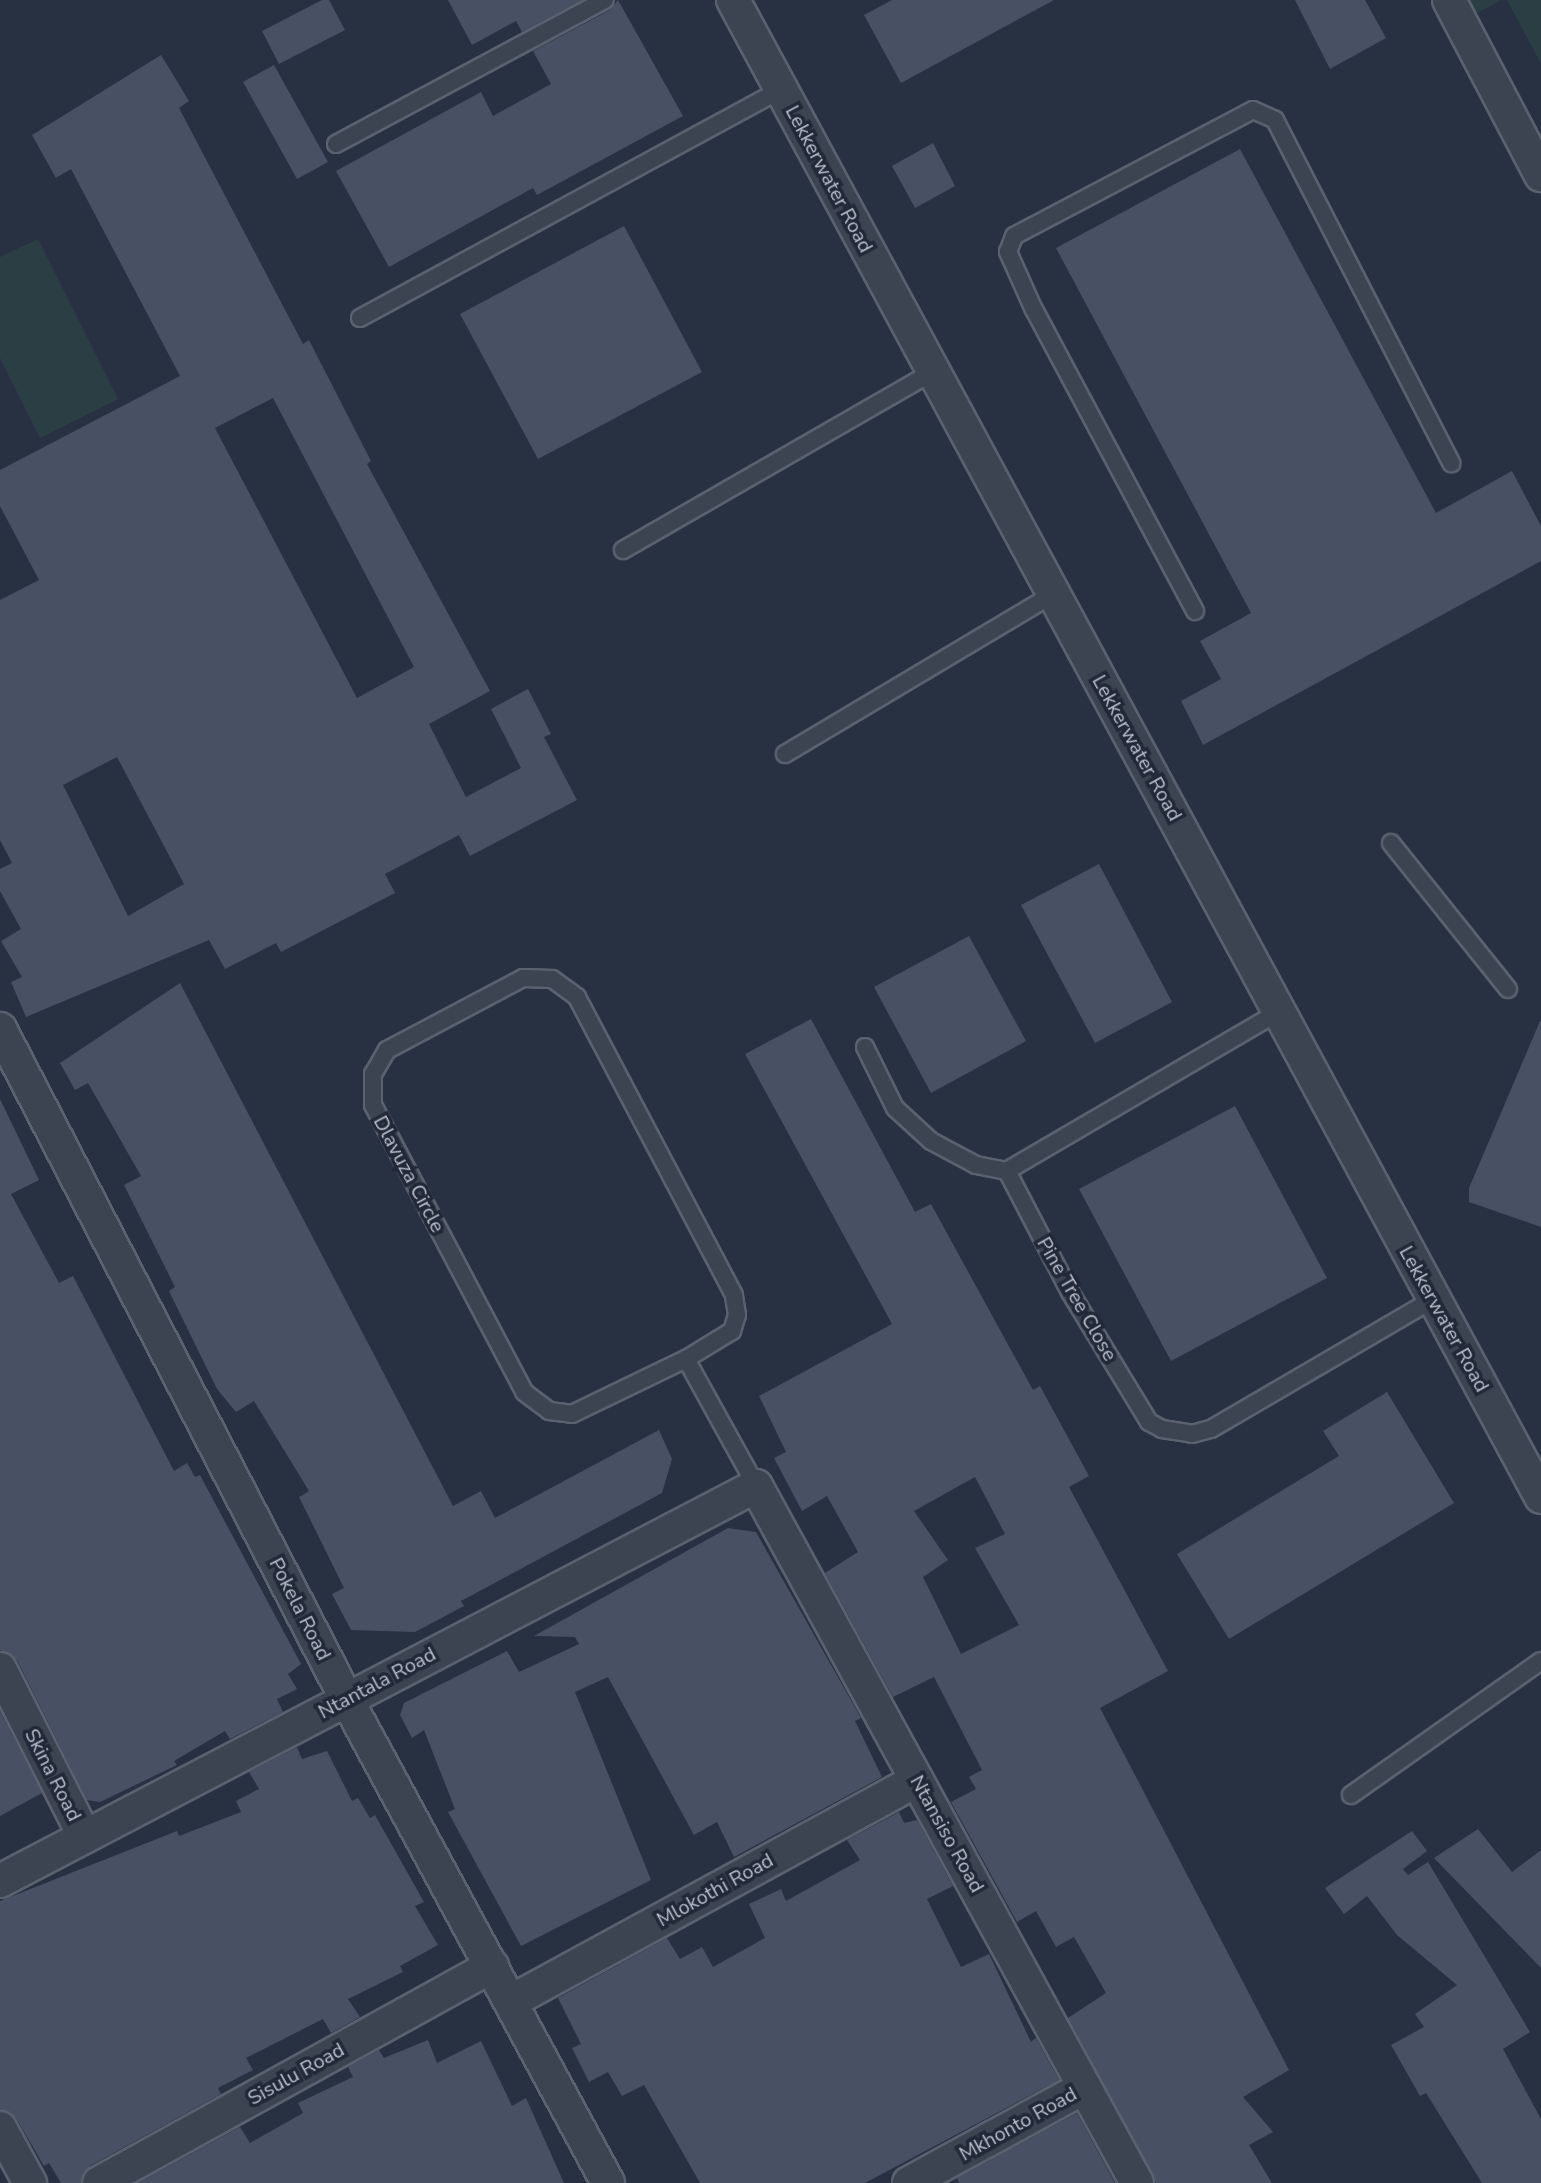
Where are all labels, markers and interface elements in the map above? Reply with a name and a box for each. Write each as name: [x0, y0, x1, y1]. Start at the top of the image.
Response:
street label: Lekkerwater Road: [780, 101, 878, 257]
street label: Lekkerwater Road: [1087, 671, 1187, 825]
street label: Dlavuza Circle: [368, 1112, 450, 1236]
street label: Pine Tree Close: [1032, 1233, 1122, 1365]
street label: Lekkerwater Road: [1394, 1242, 1494, 1396]
street label: Pokela Road: [264, 1554, 336, 1664]
street label: Ntantala Road: [314, 1642, 440, 1724]
street label: Skina Road: [19, 1725, 87, 1825]
street label: Ntansiso Road: [905, 1771, 989, 1897]
street label: Mlokothi Road: [653, 1848, 777, 1932]
street label: Sisulu Road: [244, 2038, 348, 2110]
street label: Mkhonto Road: [955, 2082, 1081, 2166]

